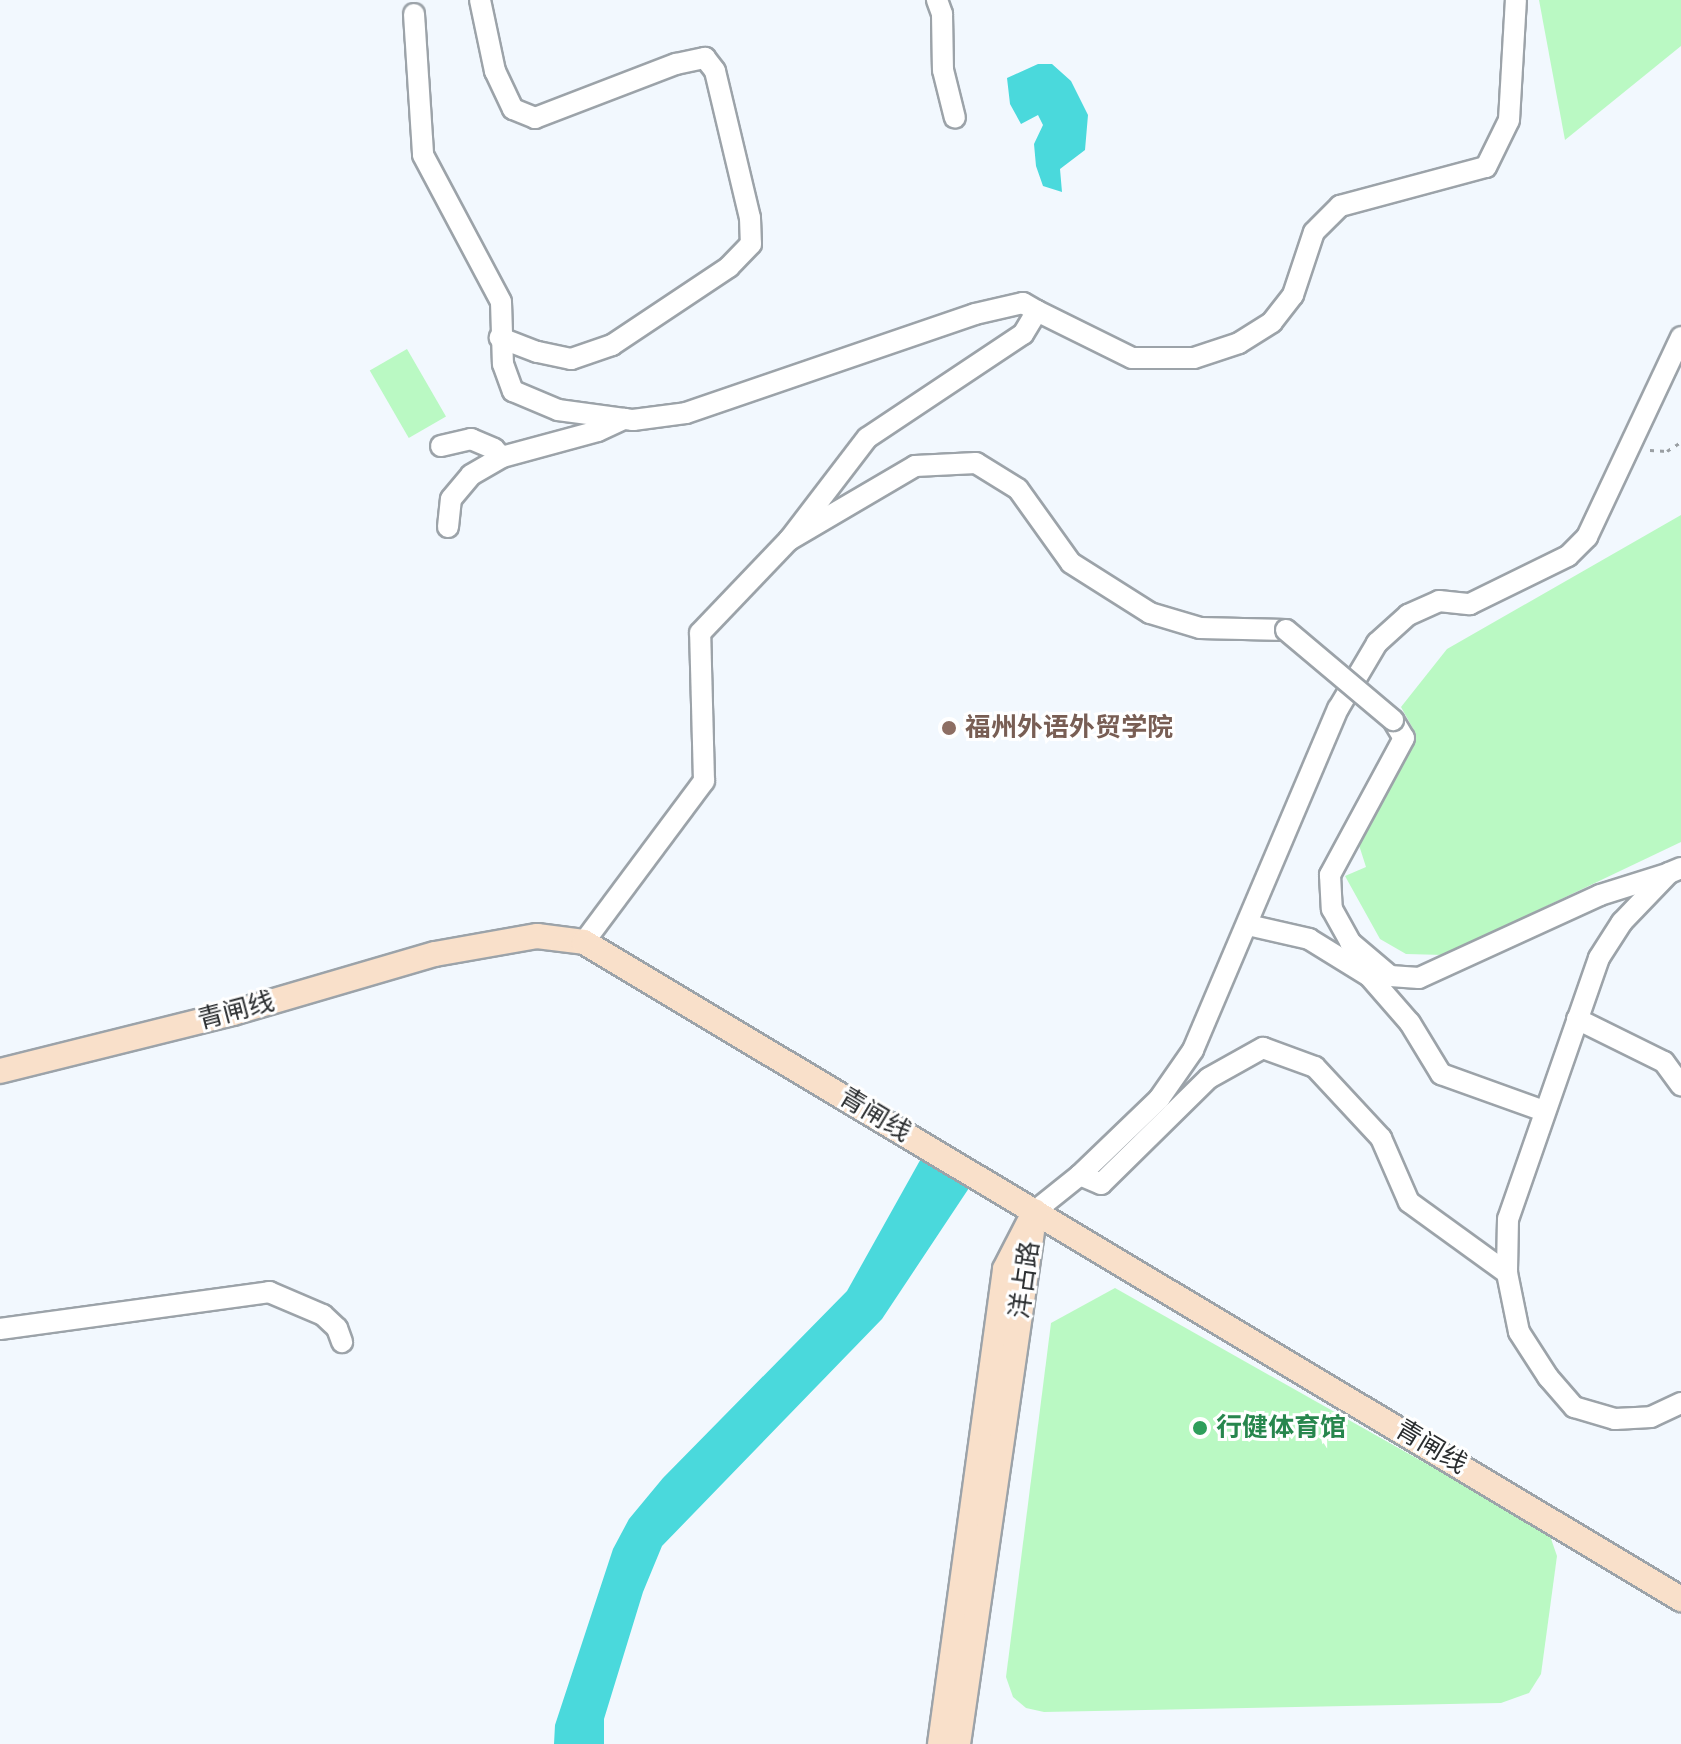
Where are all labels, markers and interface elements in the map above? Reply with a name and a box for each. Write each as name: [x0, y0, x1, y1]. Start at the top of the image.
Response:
place label: 福州外语外贸学院: [965, 712, 1173, 744]
marker: 福州外语外贸学院: [940, 719, 958, 737]
street label: 青闸线: [194, 986, 278, 1036]
street label: 青闸线: [834, 1082, 916, 1148]
street label: 洋占路: [1004, 1239, 1046, 1321]
place label: 行健体育馆: [1216, 1412, 1346, 1444]
street label: 青闸线: [1390, 1414, 1472, 1480]
marker: 行健体育馆: [1191, 1419, 1209, 1437]

